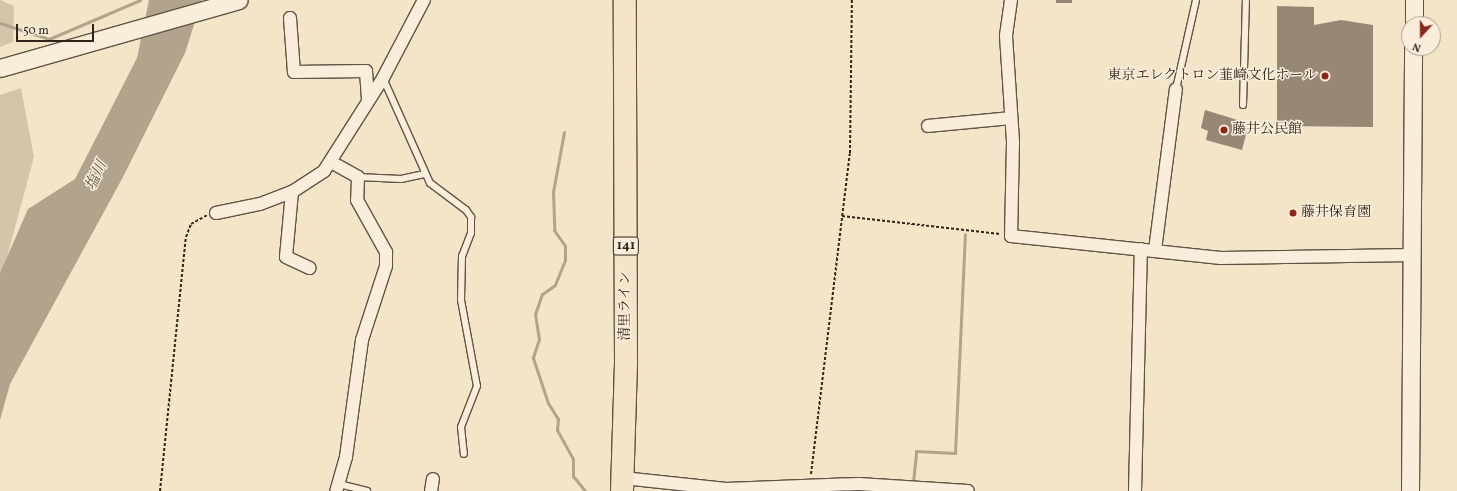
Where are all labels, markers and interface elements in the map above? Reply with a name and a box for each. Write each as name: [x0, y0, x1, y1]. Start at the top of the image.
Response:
scale bar: [18, 16, 96, 42]
north arrow: [1401, 16, 1441, 56]
text: 50 m: [23, 23, 49, 39]
text: N: [1410, 38, 1423, 55]
place label: 東京エレクトロン韮崎文化ホール: [1107, 68, 1317, 84]
marker: 東京エレクトロン韮崎文化ホール: [1320, 71, 1330, 81]
place label: 藤井公民館: [1232, 122, 1302, 138]
marker: 藤井公民館: [1219, 125, 1229, 135]
water label: 塩川: [82, 159, 112, 193]
place label: 藤井保育園: [1301, 205, 1371, 221]
marker: 藤井保育園: [1288, 208, 1298, 218]
road number: 141: [612, 235, 640, 257]
street label: 清里ライン: [618, 271, 634, 341]

